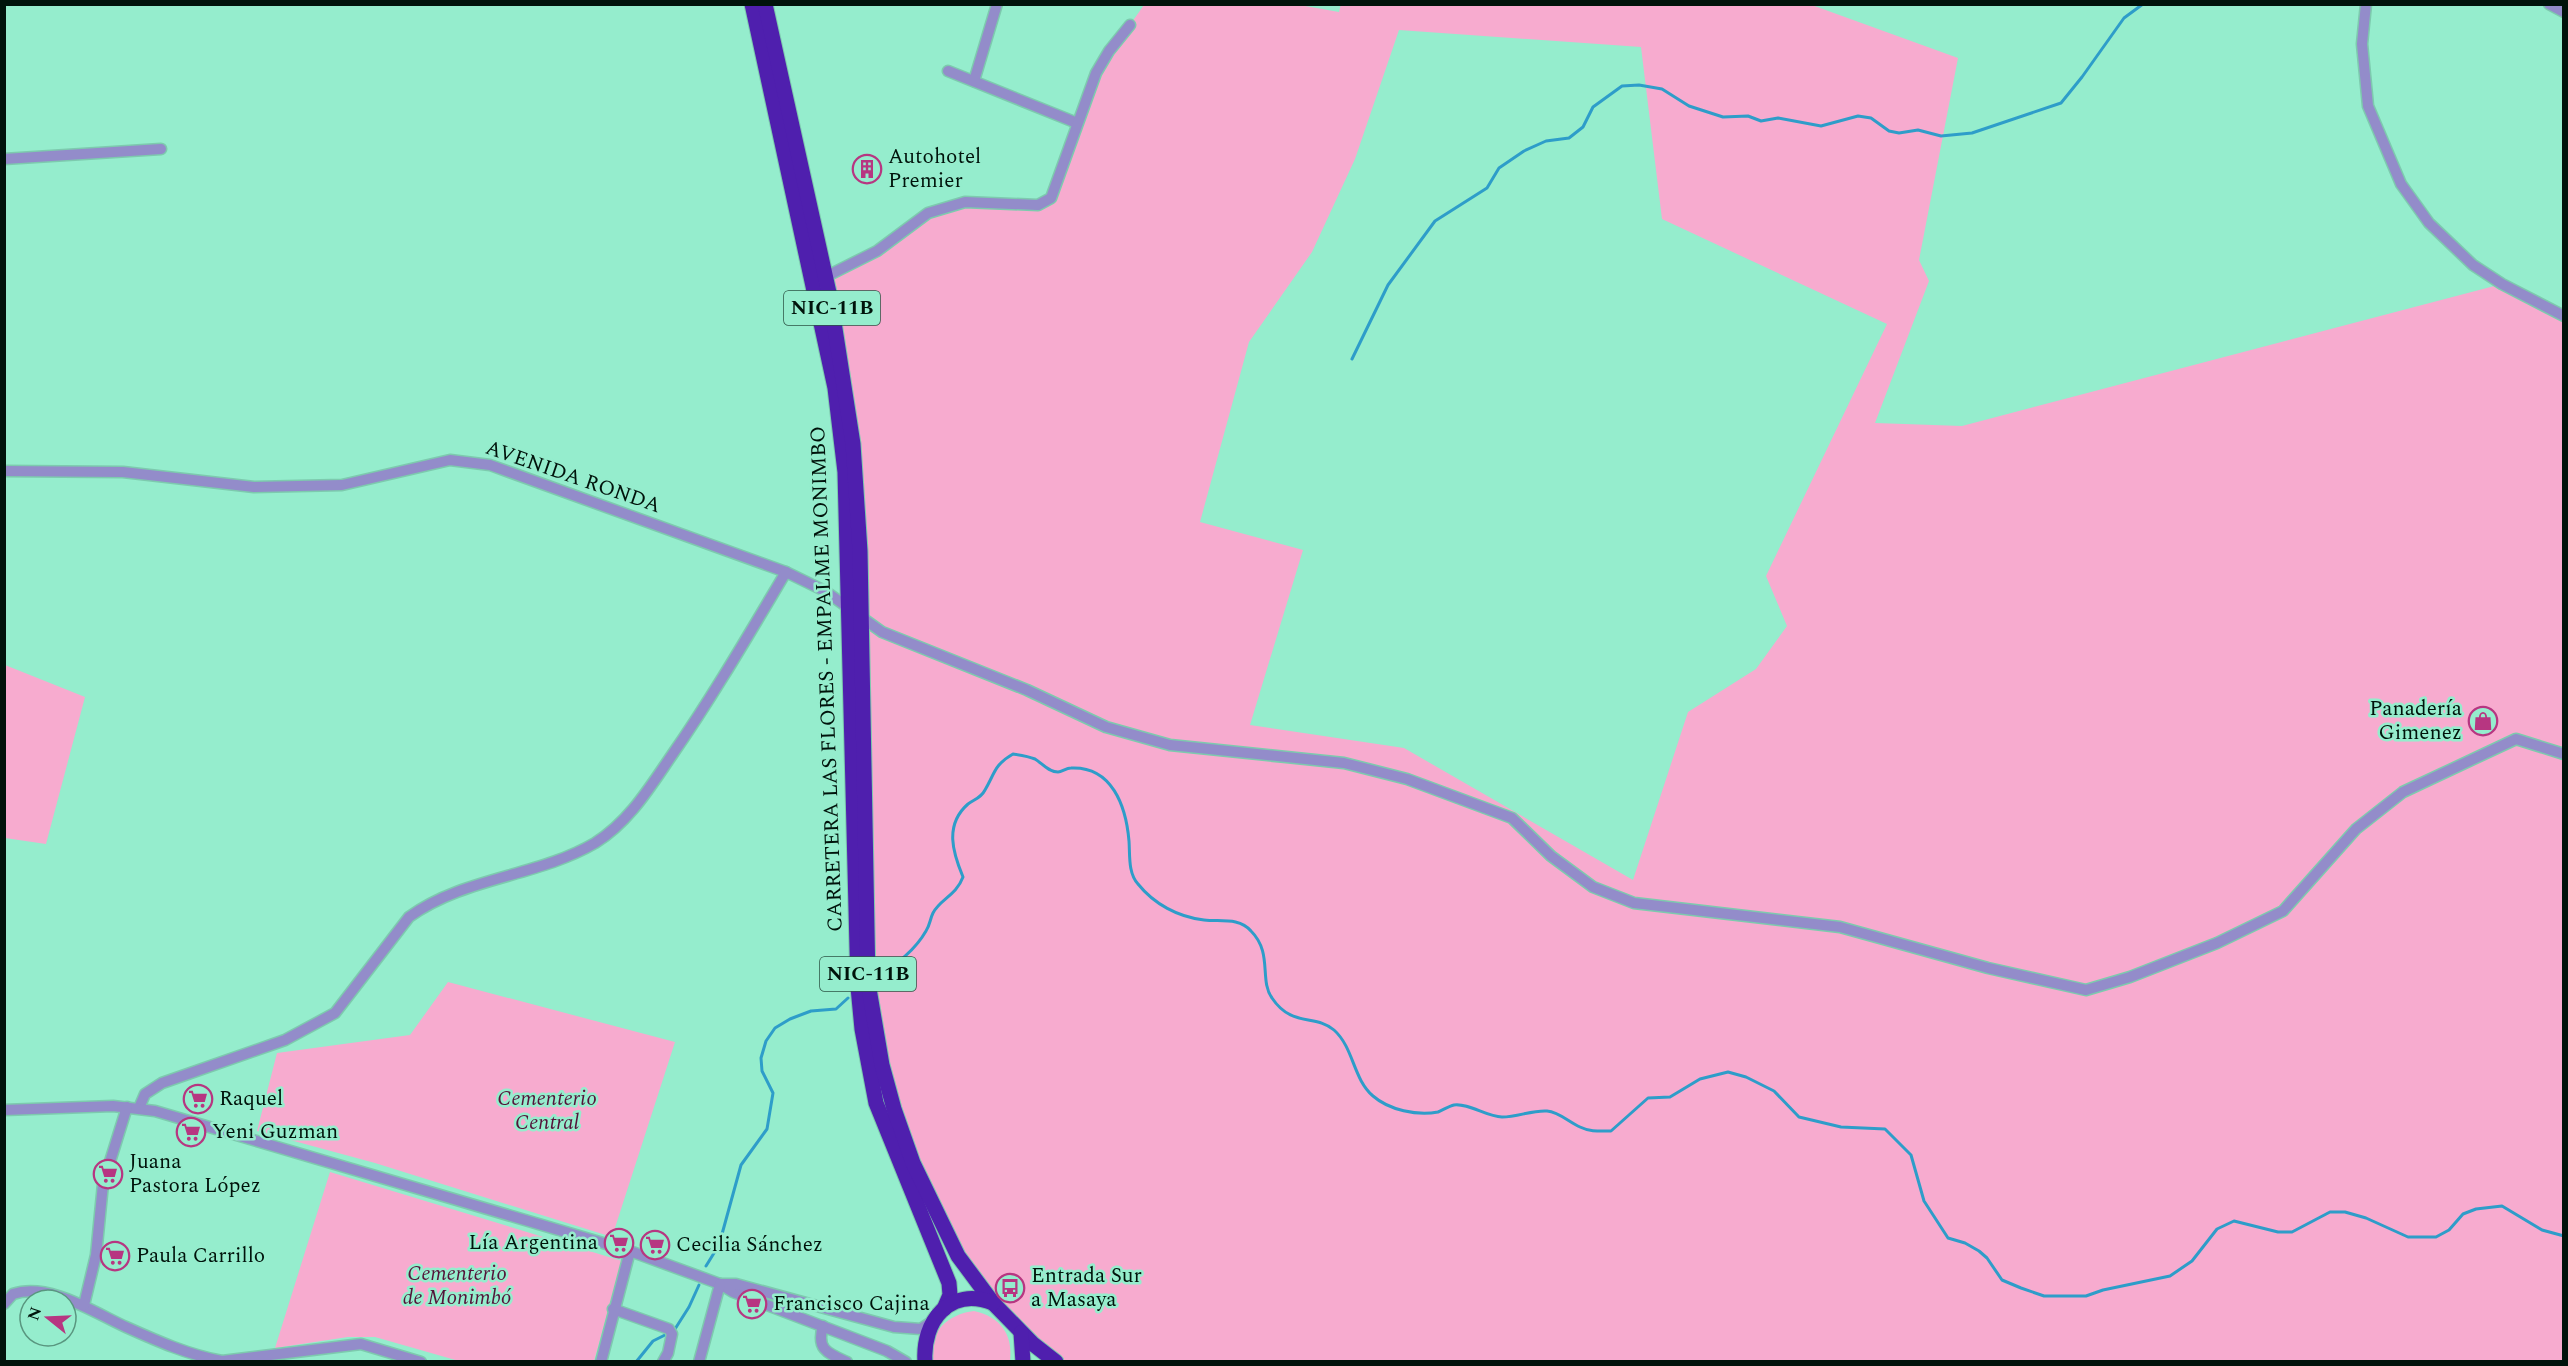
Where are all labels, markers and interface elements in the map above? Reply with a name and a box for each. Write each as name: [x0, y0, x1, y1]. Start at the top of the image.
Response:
place label: Autohotel Premier: [888, 141, 981, 197]
building icon: Autohotel Premier: [851, 153, 883, 185]
road number: NIC-11B: [784, 291, 880, 325]
street label: CARRETERA LAS FLORES - EMPALME MONIMBO: [802, 425, 852, 933]
street label: AVENIDA RONDA: [481, 432, 665, 522]
place label: Panadería Gimenez: [2369, 693, 2463, 749]
shop icon: Panadería Gimenez: [2467, 705, 2499, 737]
road number: NIC-11B: [820, 957, 916, 991]
supermarket icon: Raquel: [182, 1083, 214, 1115]
place label: Raquel: [219, 1083, 283, 1115]
park label: Cementerio Central: [497, 1083, 597, 1139]
supermarket icon: Yeni Guzman: [175, 1116, 207, 1148]
place label: Yeni Guzman: [212, 1116, 338, 1148]
place label: Juana Pastora López: [129, 1146, 261, 1202]
supermarket icon: Juana Pastora López: [92, 1158, 124, 1190]
place label: Lía Argentina: [469, 1227, 599, 1259]
supermarket icon: Lía Argentina: [603, 1227, 635, 1259]
supermarket icon: Cecilia Sánchez: [639, 1229, 671, 1261]
place label: Cecilia Sánchez: [676, 1229, 823, 1261]
supermarket icon: Paula Carrillo: [99, 1240, 131, 1272]
place label: Paula Carrillo: [136, 1240, 265, 1272]
park label: Cementerio de Monimbó: [403, 1258, 512, 1314]
place label: Entrada Sur a Masaya: [1031, 1260, 1142, 1316]
bus stop icon: Entrada Sur a Masaya: [994, 1272, 1026, 1304]
north arrow: [18, 1288, 78, 1348]
supermarket icon: Francisco Cajina: [736, 1288, 768, 1320]
place label: Francisco Cajina: [773, 1288, 930, 1320]
text: N: [21, 1304, 48, 1324]

